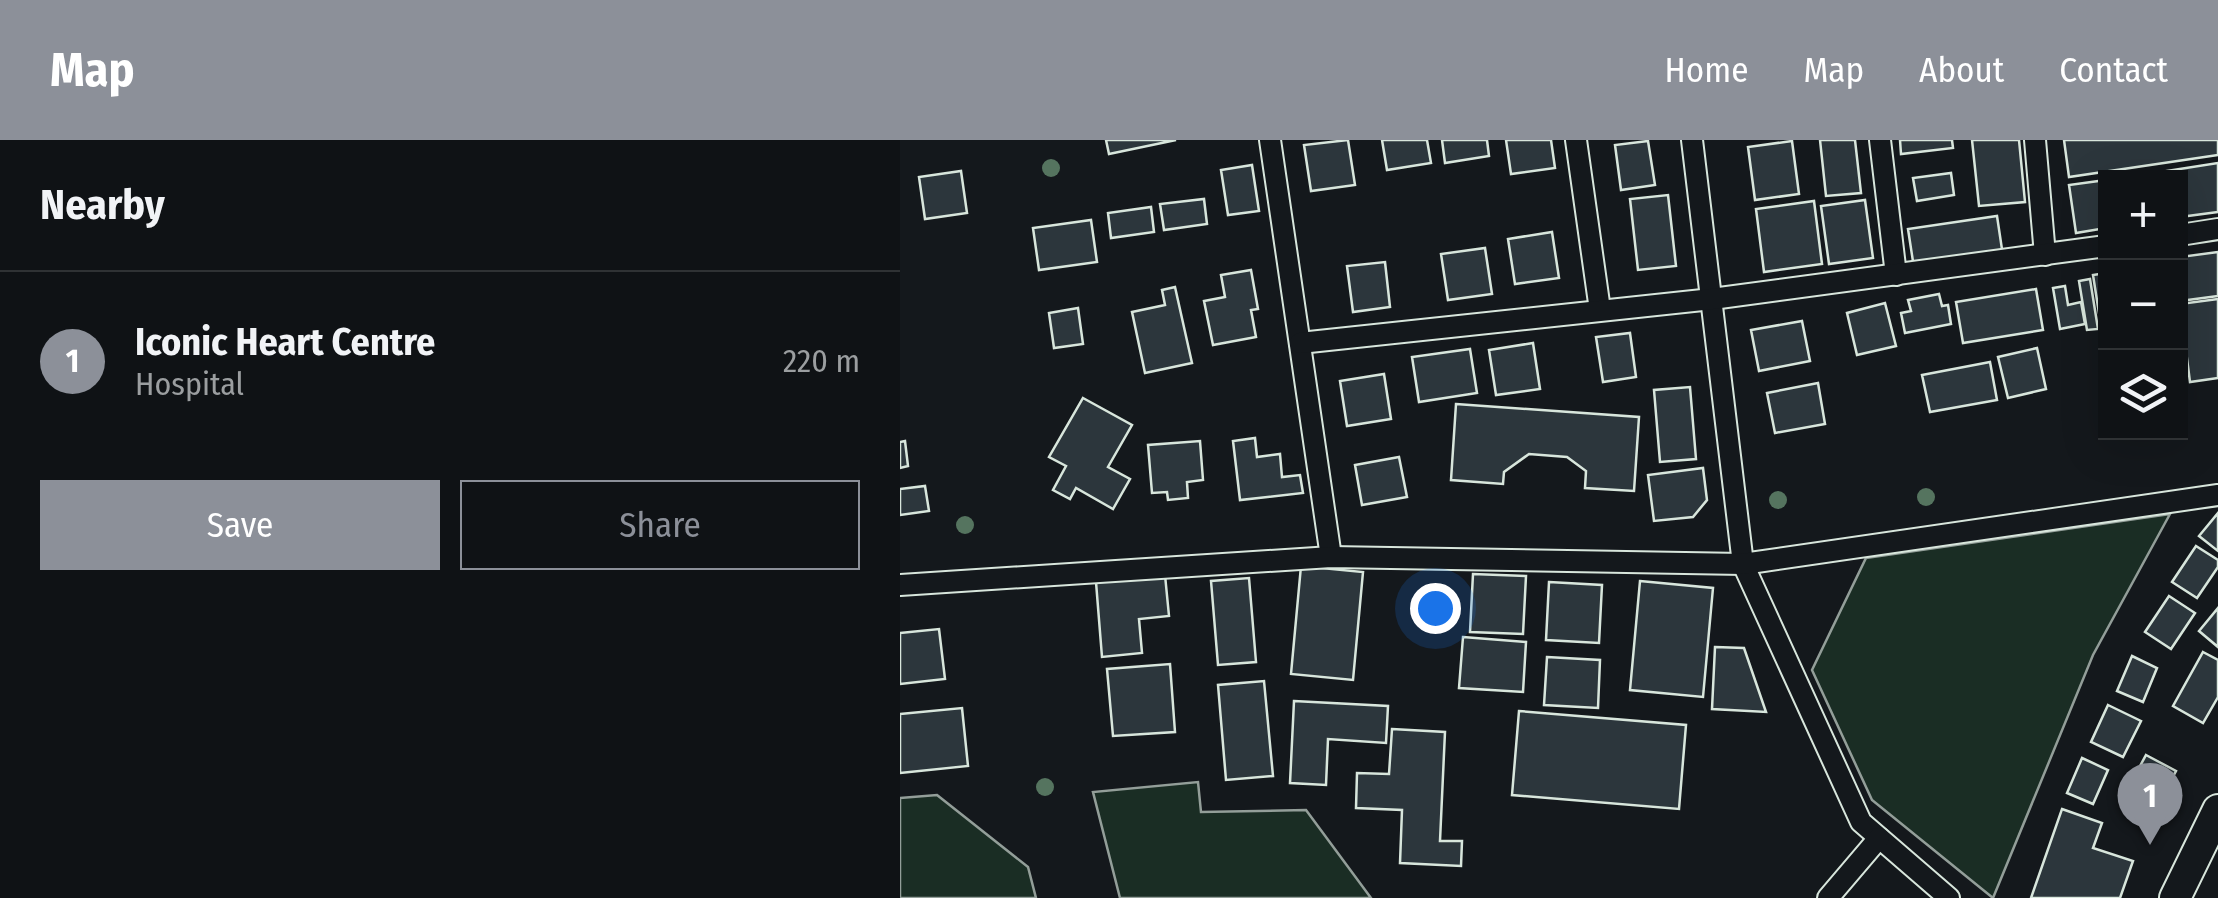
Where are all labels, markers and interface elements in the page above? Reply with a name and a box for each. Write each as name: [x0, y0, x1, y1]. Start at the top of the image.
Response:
text: Map: [50, 41, 134, 99]
text: Home: [1665, 49, 1748, 91]
text: Map: [1803, 49, 1864, 91]
text: About: [1919, 49, 2004, 91]
text: Contact: [2059, 49, 2168, 91]
map controls: [2098, 170, 2188, 440]
button: +: [2098, 170, 2188, 260]
text: Nearby: [40, 180, 165, 230]
button: −: [2098, 260, 2188, 350]
text: Iconic Heart Centre: [135, 319, 435, 365]
text: 1: [66, 342, 79, 380]
text: 220 m: [783, 342, 860, 380]
button: layers: [2098, 350, 2188, 440]
text: Hospital: [135, 365, 244, 403]
button: Save: [40, 480, 440, 570]
button: Share: [460, 480, 860, 570]
your location: [1410, 583, 1461, 634]
pin: 1: [2118, 762, 2182, 845]

